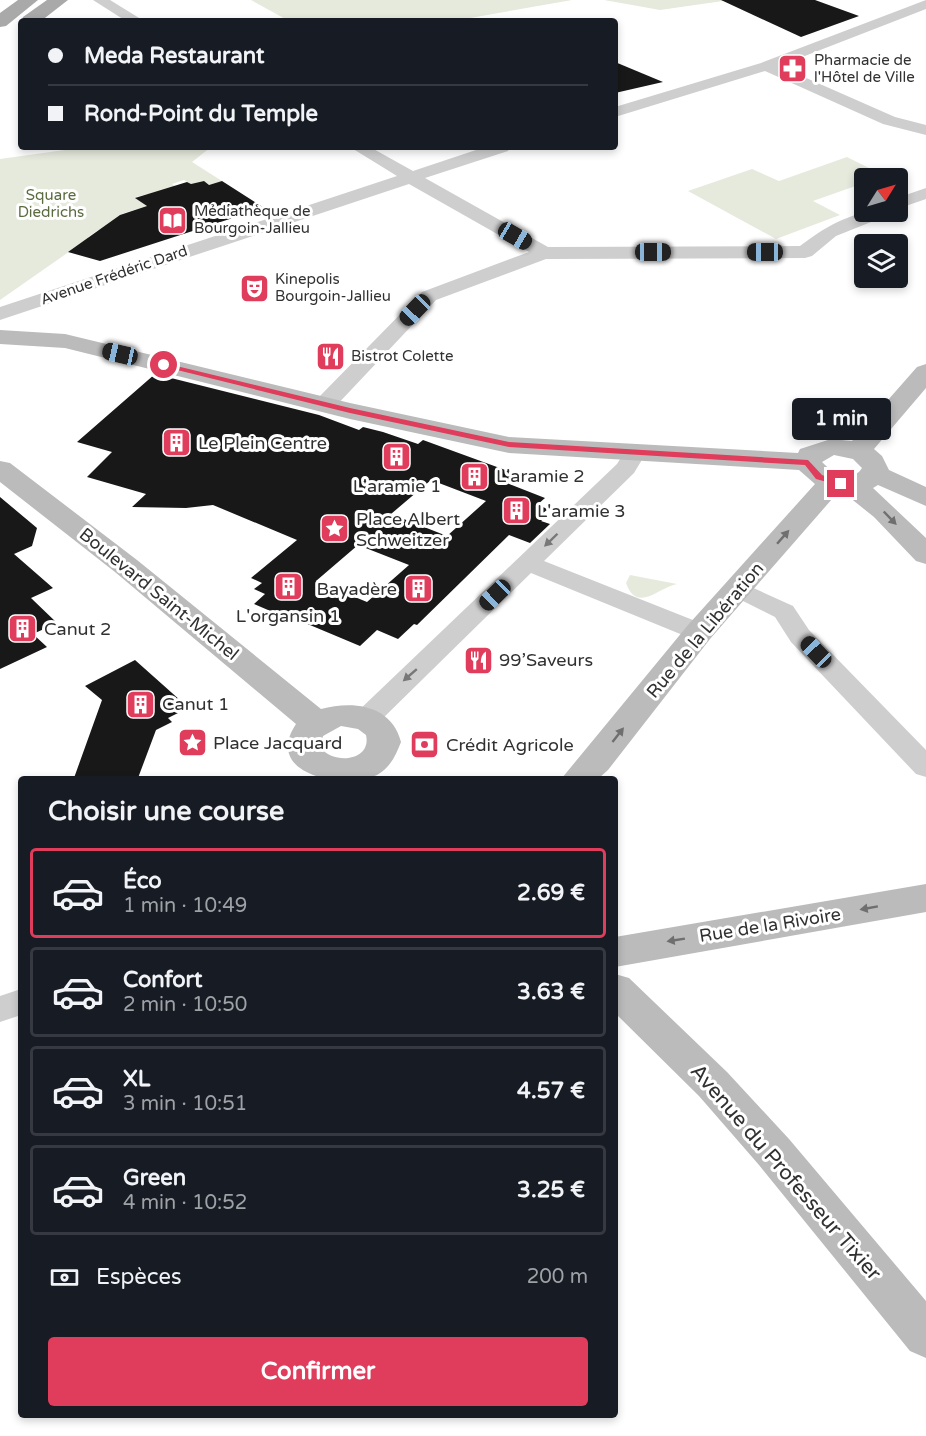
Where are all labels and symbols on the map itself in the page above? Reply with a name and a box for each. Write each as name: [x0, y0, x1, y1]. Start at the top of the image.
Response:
place label: Pharmacie de l'Hôtel de Ville: [814, 51, 915, 86]
pharmacy icon: Pharmacie de l'Hôtel de Ville: [777, 53, 809, 85]
north arrow: [854, 168, 908, 222]
park label: Square Diedrichs: [18, 186, 84, 221]
place label: Médiathèque de Bourgoin-Jallieu: [194, 202, 311, 237]
library icon: Médiathèque de Bourgoin-Jallieu: [157, 204, 189, 236]
car: [495, 219, 535, 253]
street label: Avenue Frédéric Dard: [38, 241, 190, 309]
car: [635, 243, 671, 261]
car: [747, 243, 783, 261]
place label: Kinepolis Bourgoin-Jallieu: [275, 270, 391, 305]
theatre icon: Kinepolis Bourgoin-Jallieu: [238, 272, 270, 304]
car: [396, 291, 434, 329]
restaurant icon: Bistrot Colette: [314, 340, 346, 372]
car: [100, 341, 140, 367]
place label: Bistrot Colette: [351, 347, 453, 365]
route start: [150, 351, 177, 378]
callout: 1 min: [792, 397, 890, 439]
building icon: Le Plein Centre: [161, 427, 193, 459]
place label: Le Plein Centre: [198, 432, 327, 454]
building icon: L'aramie 1: [381, 441, 413, 473]
building icon: L'aramie 2: [459, 460, 491, 492]
place label: L'aramie 2: [496, 465, 585, 487]
route end: [827, 470, 854, 497]
place label: L'aramie 1: [353, 475, 441, 497]
building icon: L'aramie 3: [500, 495, 532, 527]
place label: L'aramie 3: [537, 500, 626, 522]
place label: Place Albert Schweitzer: [356, 508, 460, 551]
one-way arrow: [883, 510, 897, 525]
place icon: Place Albert Schweitzer: [319, 513, 351, 545]
street label: Boulevard Saint-Michel: [75, 523, 243, 665]
one-way arrow: [777, 530, 790, 545]
one-way arrow: [545, 533, 559, 547]
street label: Rue de la Libération: [642, 558, 768, 702]
building icon: L'organsin 1: [272, 571, 304, 603]
building icon: Bayadère: [402, 573, 434, 605]
car: [476, 576, 514, 614]
place label: Bayadère: [317, 578, 397, 600]
place label: L'organsin 1: [236, 605, 340, 627]
building icon: Canut 2: [7, 613, 39, 645]
place label: Canut 2: [44, 618, 111, 640]
car: [797, 633, 835, 671]
restaurant icon: 99’Saveurs: [462, 644, 494, 676]
place label: 99’Saveurs: [499, 649, 593, 671]
one-way arrow: [403, 668, 418, 682]
building icon: Canut 1: [125, 688, 157, 720]
place label: Canut 1: [162, 693, 229, 715]
place icon: Place Jacquard: [176, 727, 208, 759]
one-way arrow: [611, 727, 624, 743]
bank icon: Crédit Agricole: [409, 729, 441, 761]
place label: Place Jacquard: [213, 732, 342, 754]
place label: Crédit Agricole: [446, 734, 574, 756]
street label: Rue de la Rivoire: [698, 903, 842, 947]
one-way arrow: [859, 904, 878, 913]
one-way arrow: [667, 936, 686, 945]
street label: Avenue du Professeur Tixier: [685, 1059, 886, 1286]

